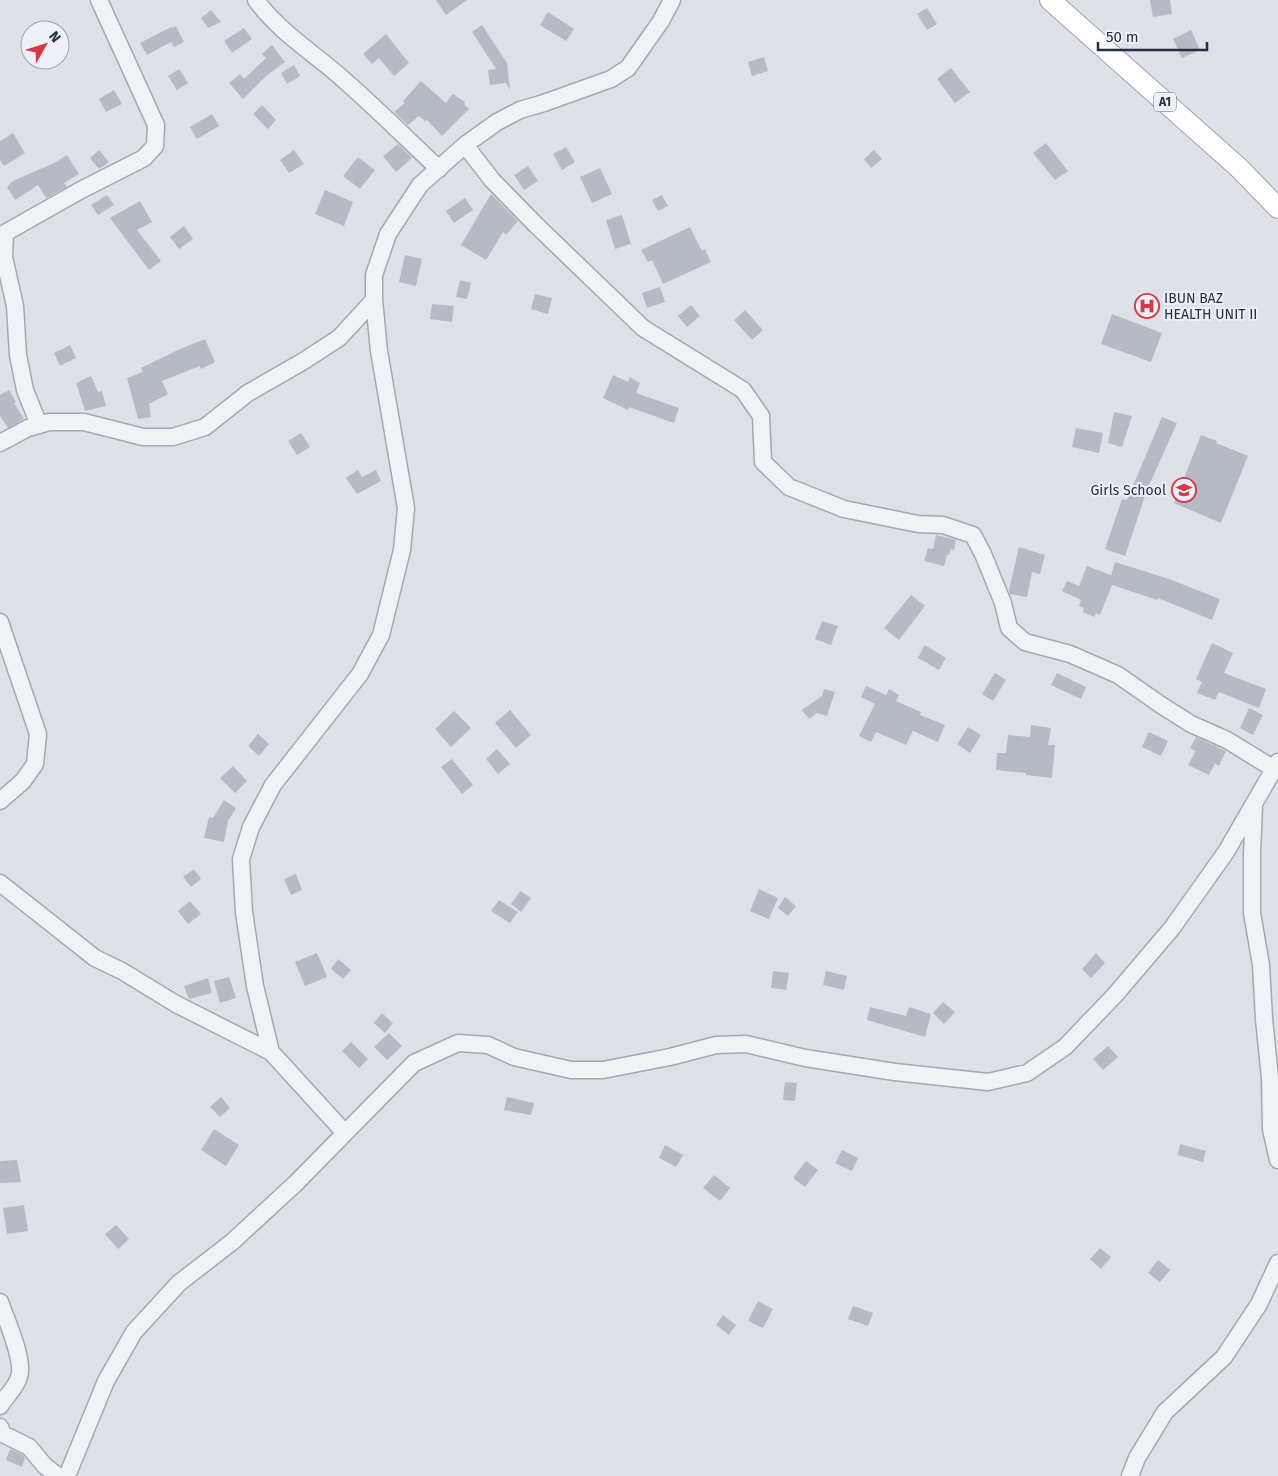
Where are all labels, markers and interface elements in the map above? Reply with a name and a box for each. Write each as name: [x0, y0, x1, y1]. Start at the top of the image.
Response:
north arrow: [20, 20, 70, 70]
scale bar: [1098, 20, 1207, 52]
text: N: [45, 28, 64, 46]
text: 50 m: [1106, 28, 1139, 46]
road number: A1: [1154, 92, 1176, 111]
place label: IBUN BAZ HEALTH UNIT II: [1164, 290, 1257, 323]
hospital icon: IBUN BAZ HEALTH UNIT II: [1134, 293, 1160, 319]
school or university icon: Girls School: [1171, 477, 1197, 503]
place label: Girls School: [1090, 482, 1166, 499]

